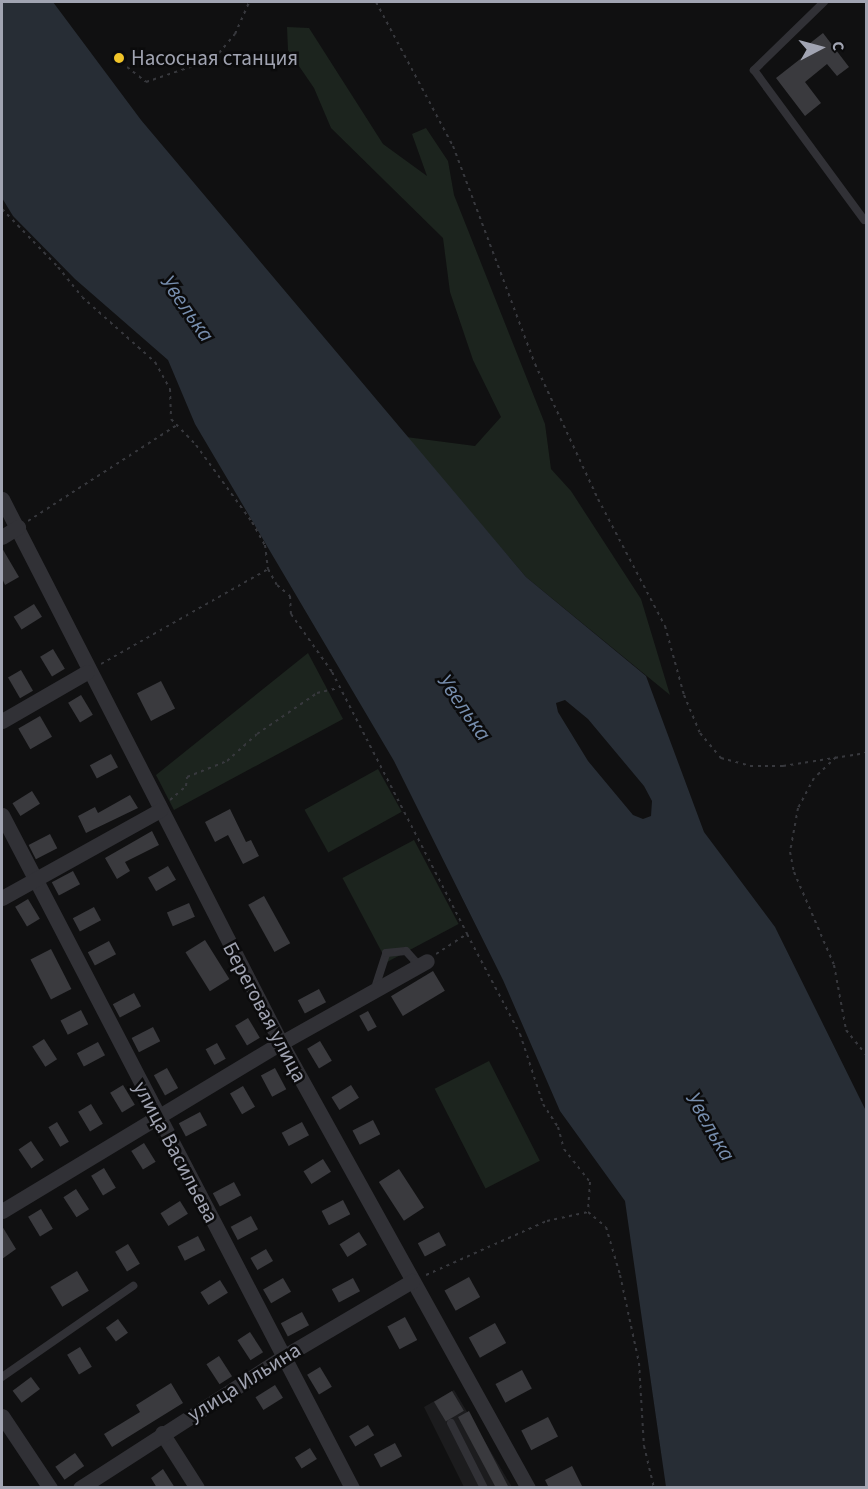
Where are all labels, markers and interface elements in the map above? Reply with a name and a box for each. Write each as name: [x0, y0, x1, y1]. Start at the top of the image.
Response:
north arrow: [790, 18, 850, 78]
text: С: [826, 40, 849, 52]
place label: Насосная станция: [131, 45, 298, 71]
marker: Насосная станция: [112, 51, 126, 65]
water label: Увелька: [155, 271, 219, 347]
water label: Увелька: [432, 670, 496, 746]
street label: Береговая улица: [217, 938, 313, 1086]
street label: улица Васильева: [128, 1077, 224, 1227]
water label: Увелька: [680, 1088, 740, 1166]
street label: улица Ильина: [183, 1337, 305, 1427]

